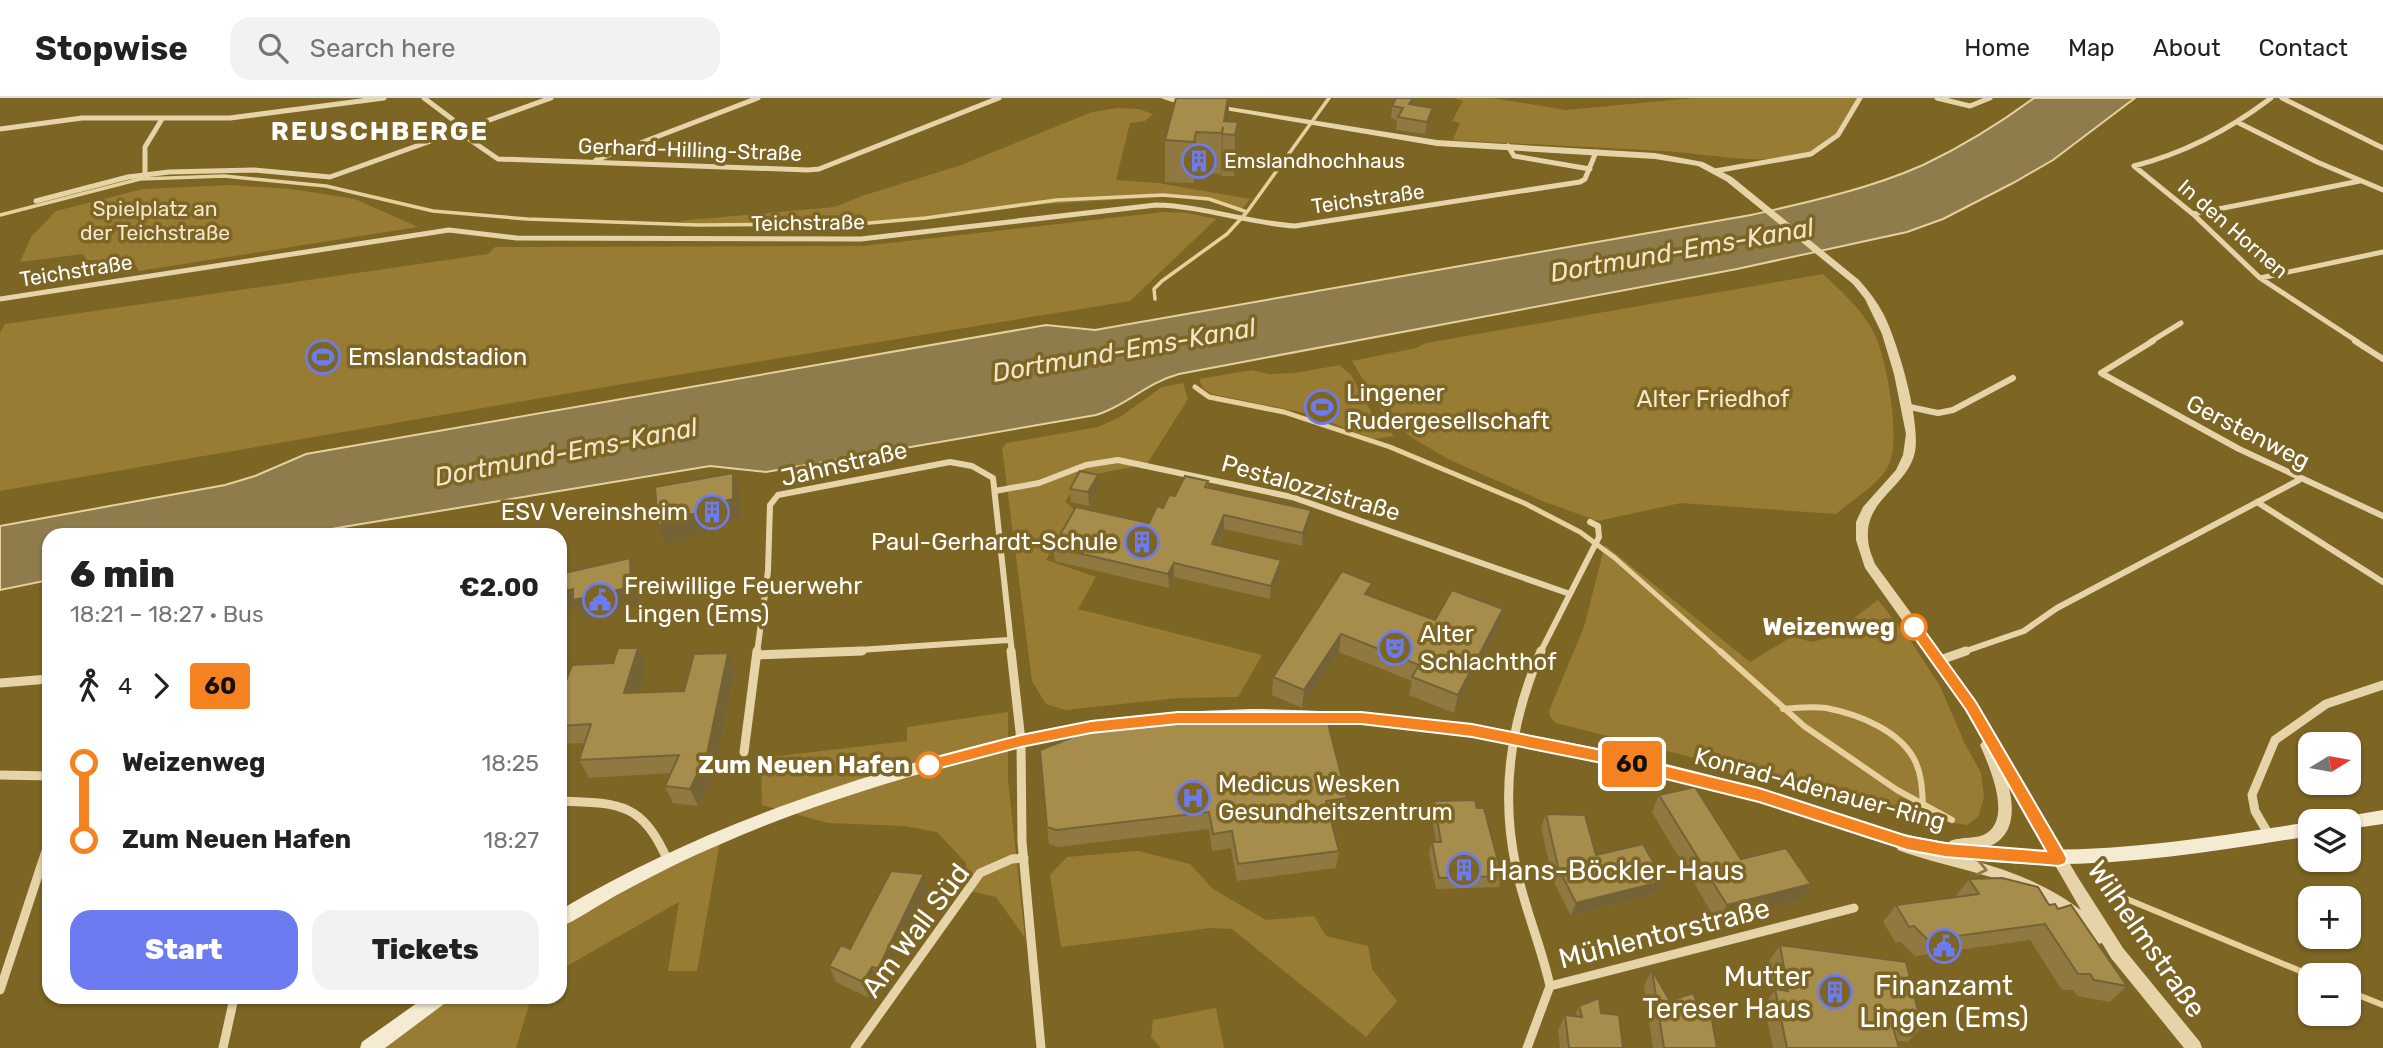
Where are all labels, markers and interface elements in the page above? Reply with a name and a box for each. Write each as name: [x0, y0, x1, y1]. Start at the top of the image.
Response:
search box: [230, 17, 720, 80]
text: Stopwise: [35, 29, 188, 68]
icon: search: [254, 29, 292, 67]
text: Search here: [310, 33, 456, 64]
text: Home: [1964, 34, 2030, 62]
text: Map: [2068, 34, 2115, 62]
text: About: [2153, 34, 2221, 62]
text: Contact: [2259, 34, 2348, 62]
district label: REUSCHBERGE: [271, 116, 489, 147]
street label: Gerhard-Hilling-Straße: [578, 133, 802, 166]
building icon: Emslandhochhaus: [1180, 142, 1218, 180]
place label: Emslandhochhaus: [1224, 148, 1405, 173]
street label: In den Hornen: [2173, 174, 2294, 283]
street label: Teichstraße: [1310, 178, 1426, 219]
park label: Spielplatz an der Teichstraße: [80, 196, 230, 245]
street label: Teichstraße: [751, 209, 865, 236]
water label: Dortmund-Ems-Kanal: [1548, 212, 1817, 289]
street label: Teichstraße: [18, 249, 134, 292]
water label: Dortmund-Ems-Kanal: [990, 312, 1259, 389]
sports icon: Emslandstadion: [304, 338, 342, 376]
place label: Emslandstadion: [348, 343, 527, 371]
place label: Lingener Rudergesellschaft: [1346, 379, 1550, 435]
park label: Alter Friedhof: [1637, 385, 1790, 413]
sports icon: Lingener Rudergesellschaft: [1303, 388, 1341, 426]
street label: Gerstenweg: [2181, 389, 2315, 475]
water label: Dortmund-Ems-Kanal: [432, 412, 701, 493]
street label: Jahnstraße: [778, 436, 910, 492]
street label: Pestalozzistraße: [1218, 449, 1404, 527]
building icon: ESV Vereinsheim: [693, 493, 731, 531]
place label: ESV Vereinsheim: [501, 498, 688, 526]
building icon: Paul-Gerhardt-Schule: [1123, 523, 1161, 561]
place label: Paul-Gerhardt-Schule: [871, 528, 1118, 556]
text: 6 min: [70, 551, 175, 597]
text: €2.00: [459, 572, 539, 603]
place label: Freiwillige Feuerwehr Lingen (Ems): [624, 572, 862, 628]
public building icon: Freiwillige Feuerwehr Lingen (Ems): [581, 581, 619, 619]
text: 18:21 – 18:27 · Bus: [70, 600, 264, 628]
place label: Weizenweg: [1763, 613, 1895, 641]
marker: Weizenweg: [1901, 614, 1927, 640]
place label: Alter Schlachthof: [1420, 620, 1557, 676]
theatre icon: Alter Schlachthof: [1376, 629, 1414, 667]
icon: walk: [70, 667, 108, 705]
icon: forward: [142, 667, 180, 705]
text: 4: [118, 672, 132, 700]
text: 60: [204, 672, 236, 700]
north arrow: [2298, 732, 2361, 794]
map controls: [2298, 732, 2361, 1026]
line badge: 60: [1600, 741, 1664, 787]
street label: Konrad-Adenauer-Ring: [1691, 742, 1949, 836]
text: Weizenweg: [122, 747, 266, 778]
text: 18:25: [481, 749, 539, 777]
text: 60: [1616, 750, 1648, 778]
place label: Zum Neuen Hafen: [698, 751, 910, 779]
marker: Zum Neuen Hafen: [916, 752, 942, 778]
place label: Medicus Wesken Gesundheitszentrum: [1218, 770, 1453, 826]
hospital icon: Medicus Wesken Gesundheitszentrum: [1174, 779, 1212, 817]
button: layers: [2298, 809, 2361, 872]
text: Zum Neuen Hafen: [122, 824, 351, 855]
text: 18:27: [483, 826, 539, 854]
building icon: Hans-Böckler-Haus: [1445, 851, 1483, 889]
place label: Hans-Böckler-Haus: [1488, 854, 1744, 887]
street label: Wilhelmstraße: [2080, 855, 2213, 1024]
street label: Am Wall Süd: [854, 857, 976, 1004]
one-way arrow: [1976, 861, 1988, 876]
button: +: [2298, 886, 2361, 949]
street label: Mühlentorstraße: [1555, 891, 1773, 976]
button: Start: [70, 910, 298, 990]
button: Tickets: [312, 910, 539, 990]
public building icon: Finanzamt Lingen (Ems): [1925, 927, 1963, 965]
place label: Mutter Tereser Haus: [1642, 960, 1811, 1025]
button: −: [2298, 963, 2361, 1026]
place label: Finanzamt Lingen (Ems): [1859, 969, 2029, 1034]
building icon: Mutter Tereser Haus: [1816, 973, 1854, 1011]

